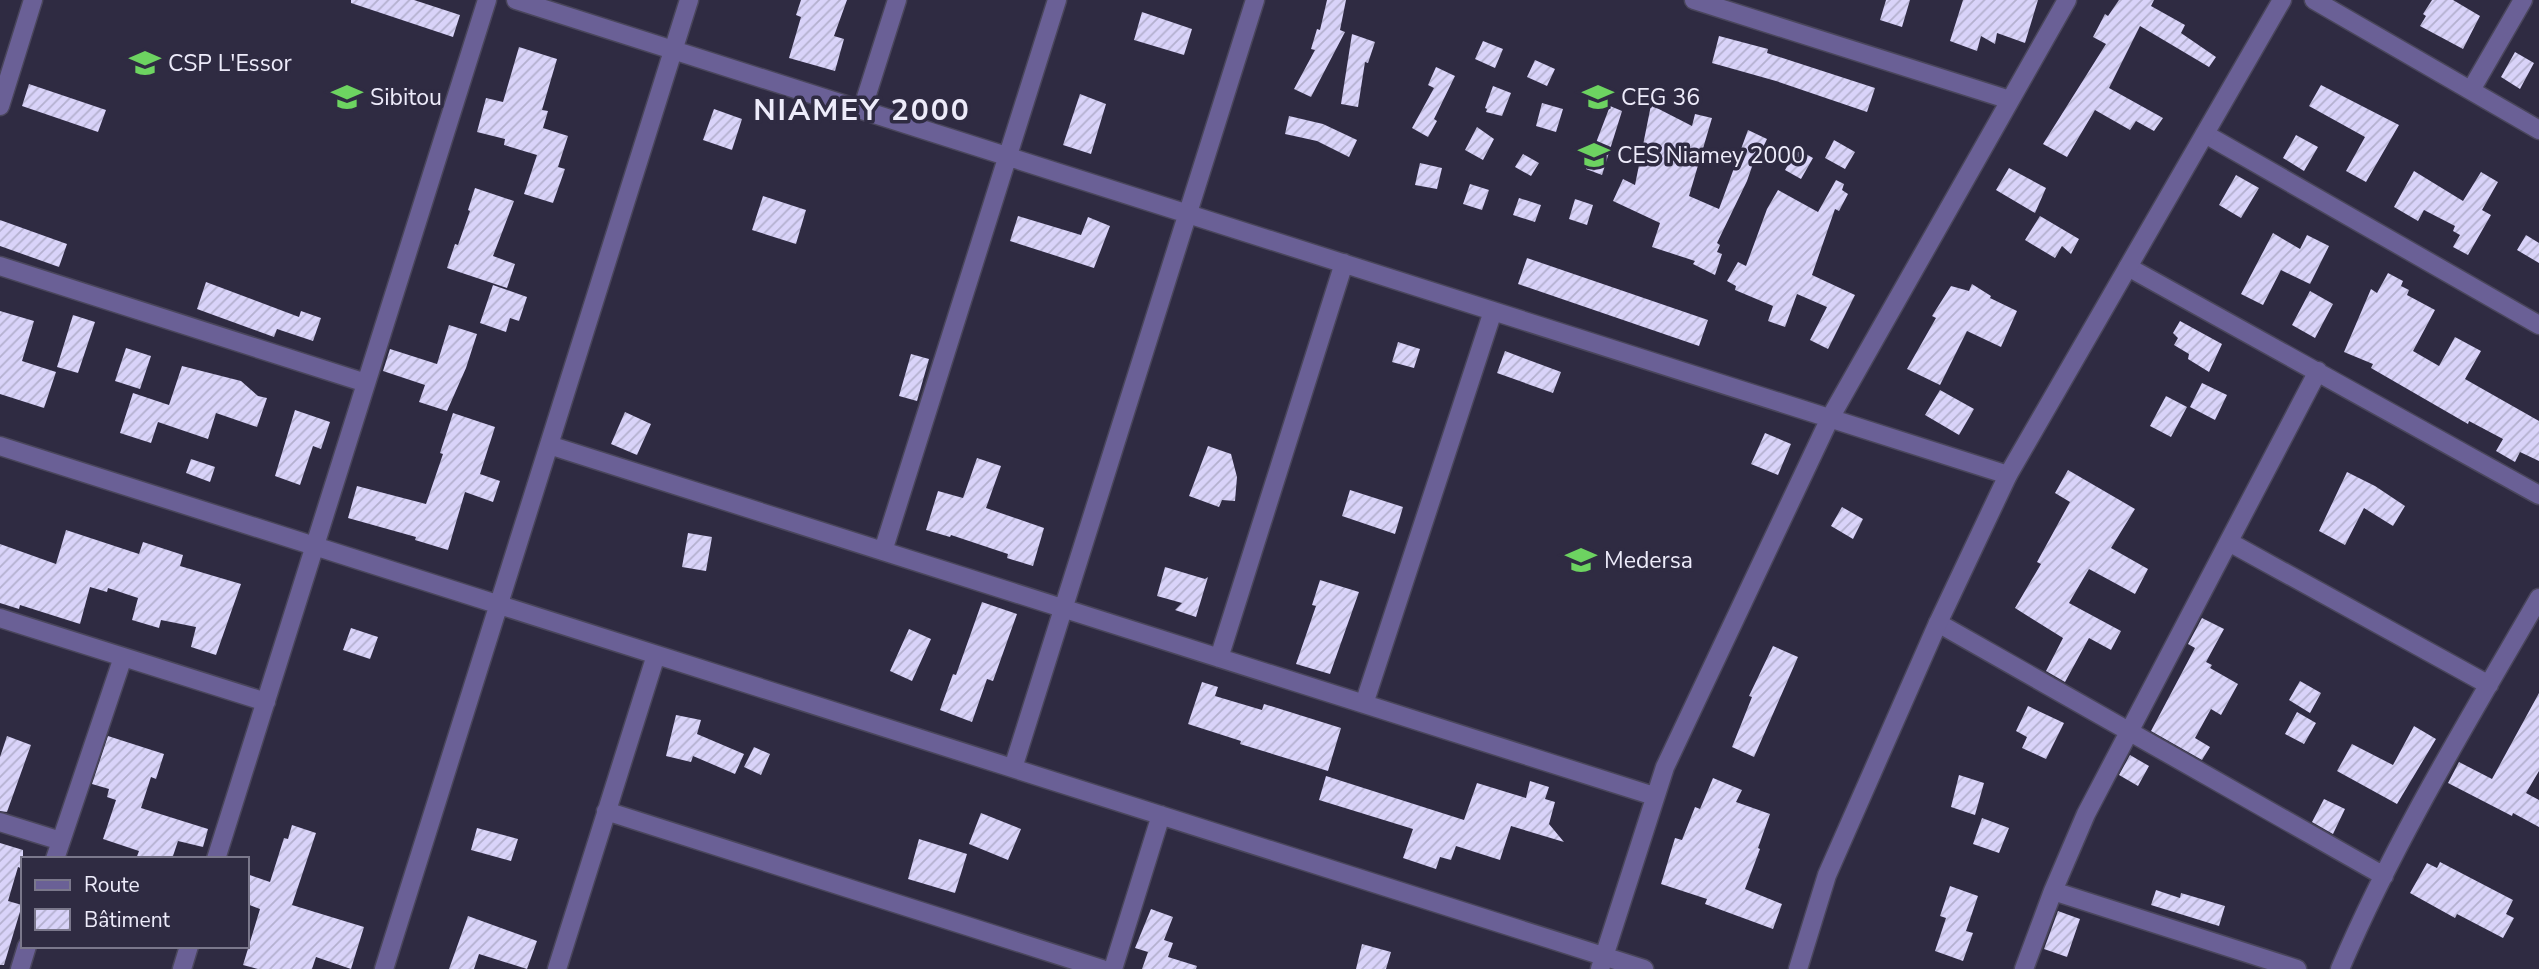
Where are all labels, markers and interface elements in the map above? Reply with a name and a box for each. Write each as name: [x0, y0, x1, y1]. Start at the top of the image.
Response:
school or university icon: CSP L'Essor: [128, 46, 162, 80]
place label: CSP L'Essor: [168, 48, 293, 79]
school or university icon: Sibitou: [330, 80, 364, 114]
school or university icon: CEG 36: [1581, 80, 1615, 114]
place label: Sibitou: [370, 82, 442, 113]
place label: CEG 36: [1621, 82, 1700, 113]
district label: NIAMEY 2000: [753, 90, 971, 131]
school or university icon: CES Niamey 2000: [1577, 138, 1611, 172]
place label: CES Niamey 2000: [1617, 140, 1805, 171]
school or university icon: Medersa: [1564, 543, 1598, 577]
place label: Medersa: [1604, 545, 1693, 576]
legend: [21, 857, 248, 948]
text: Route: [84, 871, 140, 899]
text: Bâtiment: [84, 906, 171, 934]

